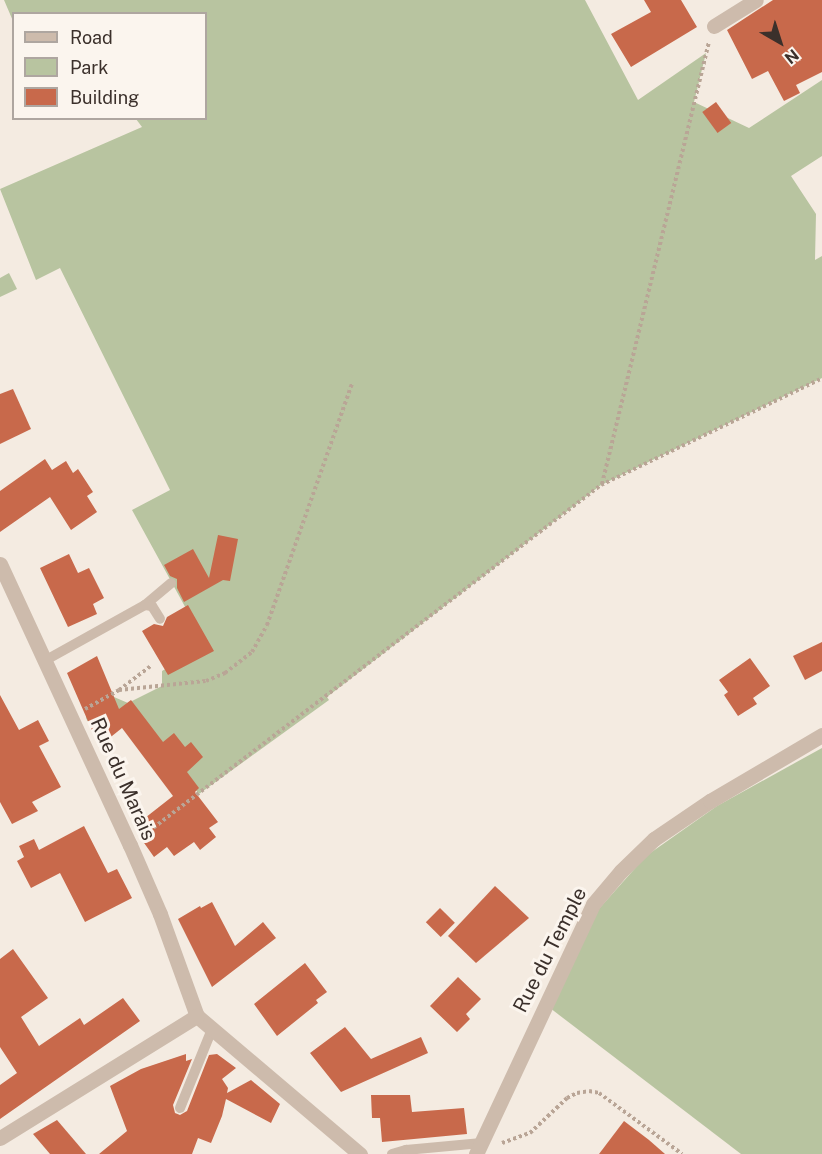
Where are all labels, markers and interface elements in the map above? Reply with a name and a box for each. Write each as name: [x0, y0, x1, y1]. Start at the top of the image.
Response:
legend: [12, 12, 207, 120]
north arrow: [750, 12, 810, 72]
text: Road: [70, 27, 113, 48]
text: N: [781, 45, 802, 68]
text: Park: [70, 57, 108, 78]
text: Building: [70, 87, 139, 108]
street label: Rue du Marais: [85, 714, 161, 844]
street label: Rue du Temple: [508, 883, 592, 1017]

